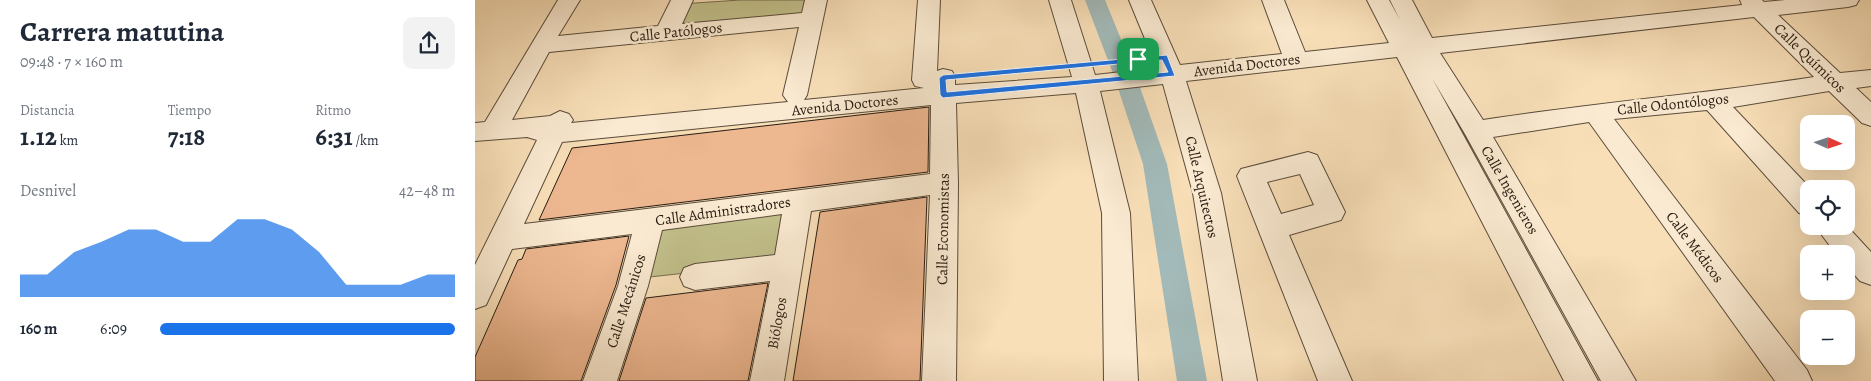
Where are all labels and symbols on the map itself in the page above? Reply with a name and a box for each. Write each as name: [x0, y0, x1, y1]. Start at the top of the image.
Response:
street label: Calle Patólogos: [629, 17, 723, 47]
street label: Calle Químicos: [1770, 19, 1850, 97]
pin: [1117, 38, 1159, 80]
street label: Avenida Doctores: [1192, 49, 1301, 82]
street label: Calle Odontólogos: [1616, 88, 1730, 120]
street label: Avenida Doctores: [790, 89, 899, 121]
north arrow: [1800, 115, 1855, 170]
street label: Calle Arquitectos: [1181, 134, 1223, 240]
street label: Calle Ingenieros: [1476, 142, 1544, 238]
street label: Calle Economistas: [932, 173, 954, 285]
street label: Calle Administradores: [654, 192, 792, 230]
street label: Calle Médicos: [1662, 207, 1728, 287]
street label: Calle Mecánicos: [601, 251, 651, 351]
street label: Biólogos: [763, 295, 791, 351]

